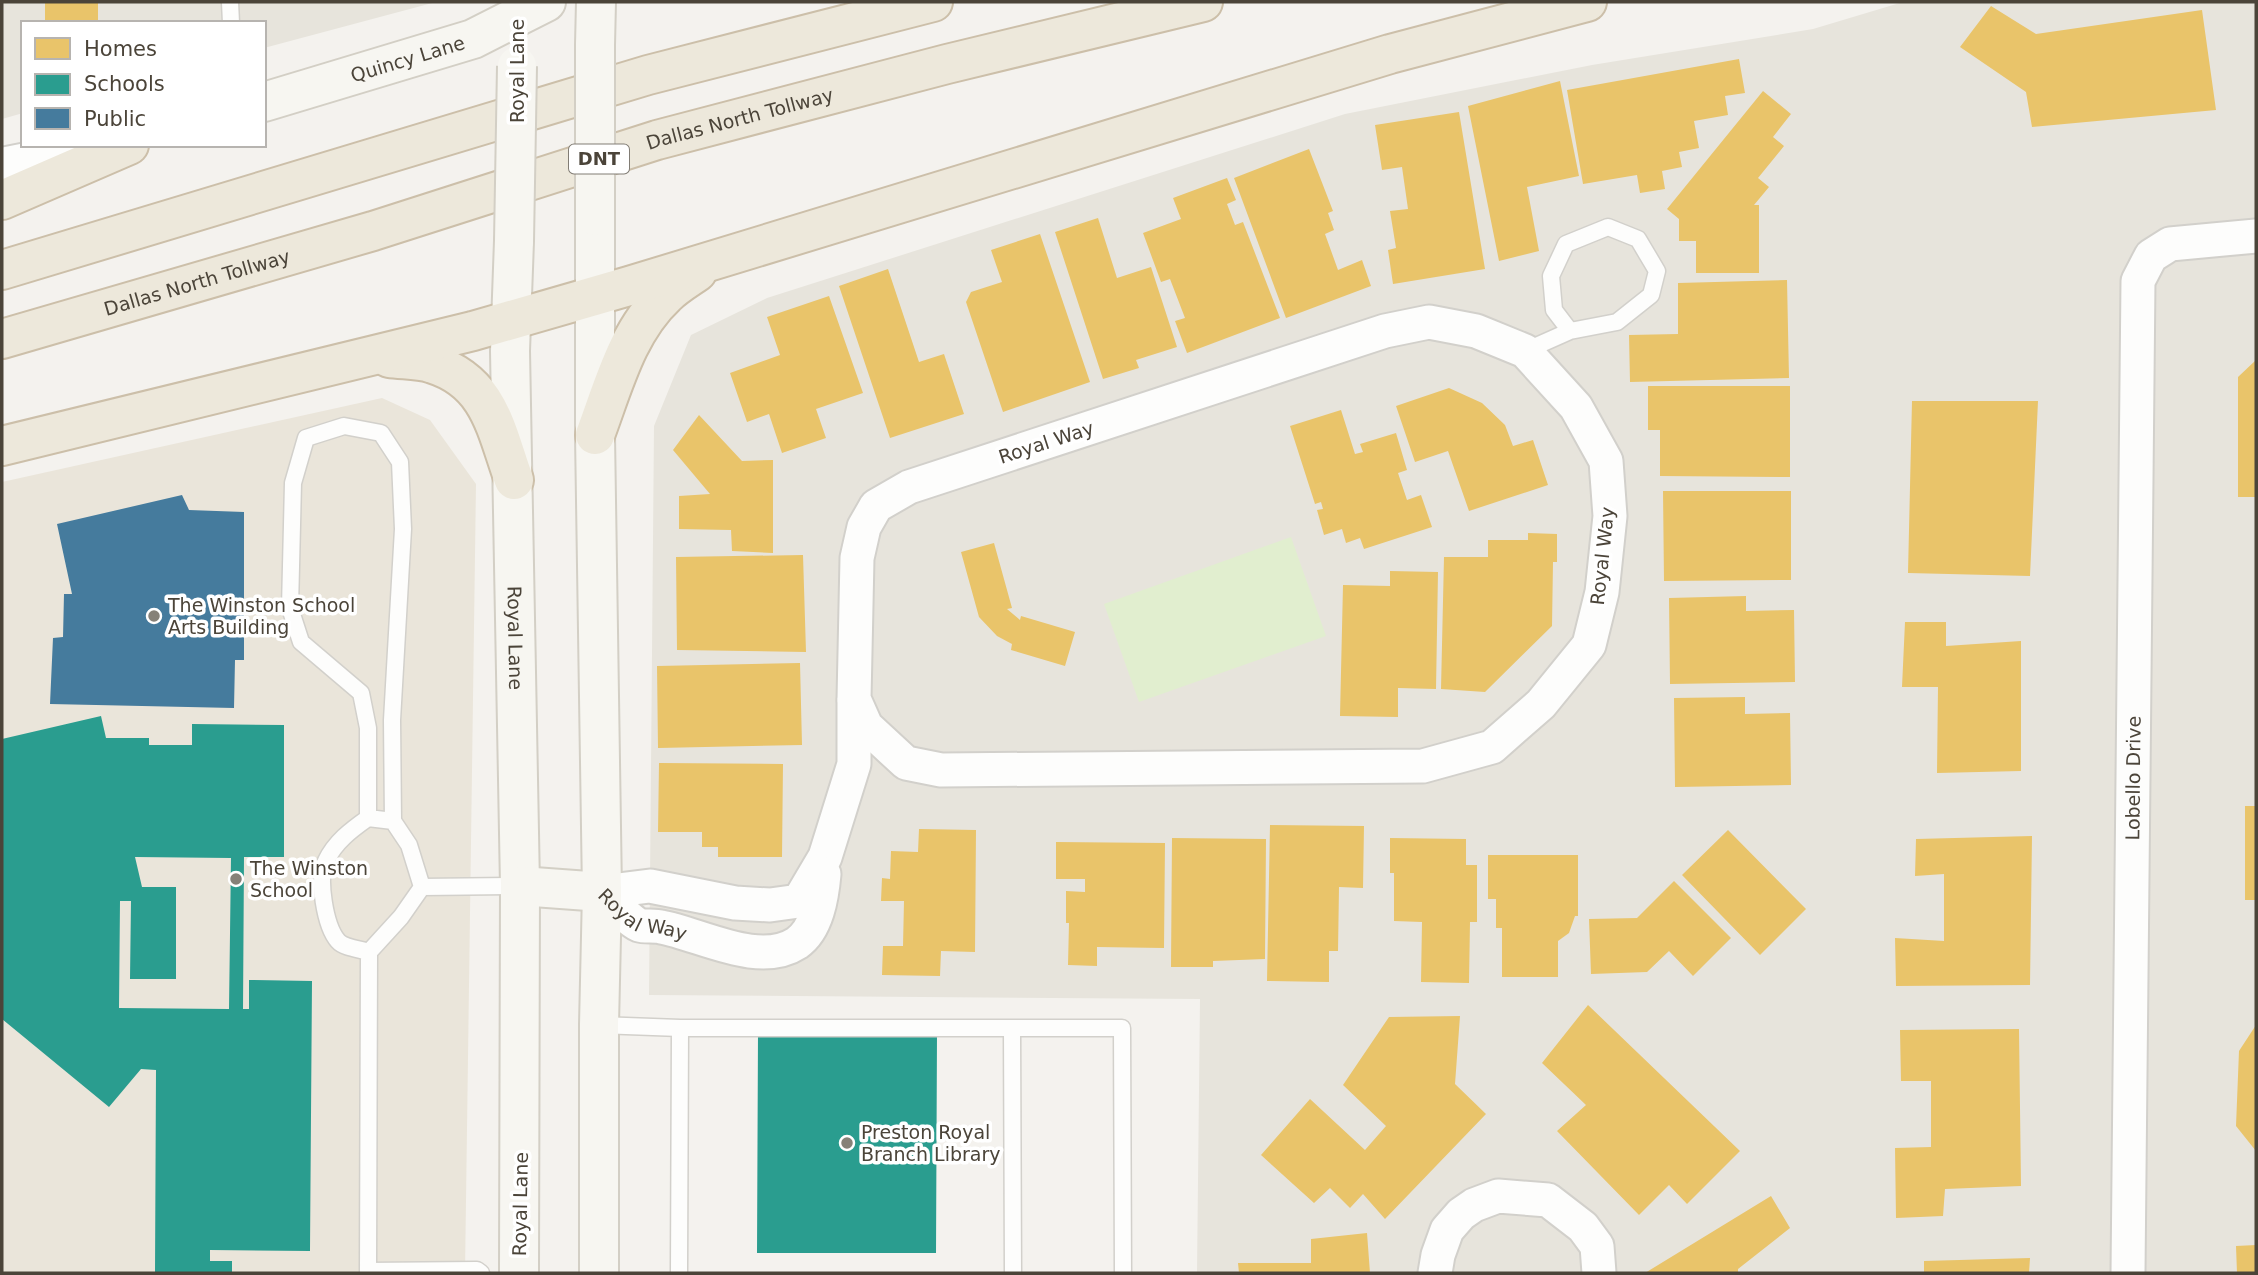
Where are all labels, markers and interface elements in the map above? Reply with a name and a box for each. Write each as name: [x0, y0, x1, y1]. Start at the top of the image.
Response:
street label: Royal Lane: [506, 19, 528, 123]
legend: [21, 21, 266, 147]
street label: Quincy Lane: [348, 31, 467, 86]
text: Homes: [84, 37, 157, 61]
text: Schools: [84, 72, 165, 96]
street label: Dallas North Tollway: [643, 83, 836, 154]
text: Public: [84, 107, 146, 131]
road number: DNT: [569, 144, 629, 174]
street label: Dallas North Tollway: [101, 245, 292, 320]
street label: Royal Way: [996, 416, 1096, 468]
street label: Royal Way: [1586, 506, 1618, 606]
street label: Royal Lane: [503, 586, 527, 690]
place label: The Winston School Arts Building: [167, 594, 355, 638]
marker: The Winston School Arts Building: [146, 608, 162, 624]
street label: Lobello Drive: [2121, 716, 2145, 840]
place label: The Winston School: [249, 857, 368, 901]
marker: The Winston School: [228, 871, 244, 887]
street label: Royal Way: [594, 884, 690, 944]
place label: Preston Royal Branch Library: [861, 1121, 1001, 1165]
marker: Preston Royal Branch Library: [839, 1135, 855, 1151]
street label: Royal Lane: [508, 1152, 532, 1256]

